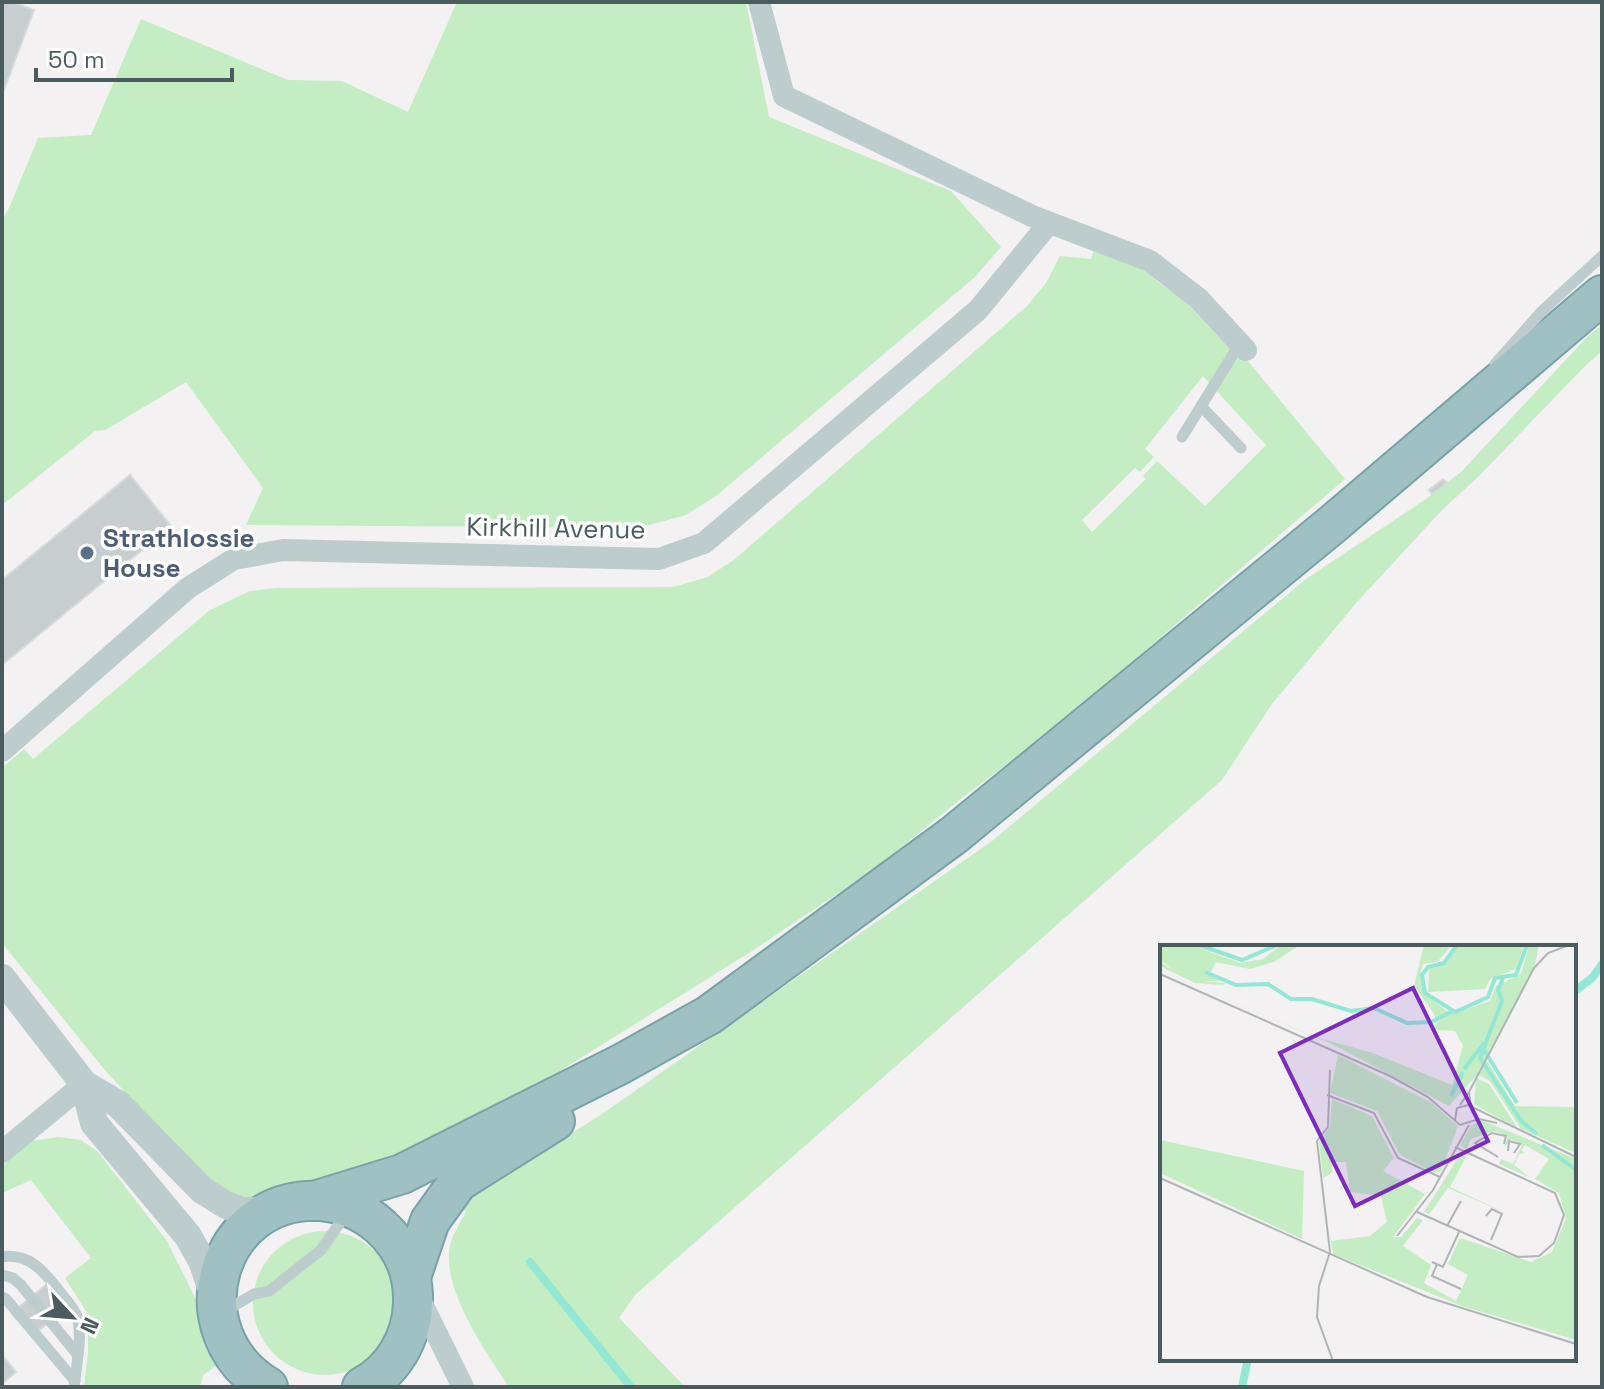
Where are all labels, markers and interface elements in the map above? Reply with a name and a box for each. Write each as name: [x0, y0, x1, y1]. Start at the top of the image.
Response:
scale bar: [36, 32, 232, 82]
text: 50 m: [48, 44, 105, 75]
street label: Kirkhill Avenue: [466, 509, 646, 547]
place label: Strathlossie House: [103, 521, 255, 585]
marker: Strathlossie House: [78, 544, 96, 562]
inset map: [1160, 945, 1576, 1361]
north arrow: [32, 1277, 112, 1357]
text: N: [74, 1313, 106, 1339]

